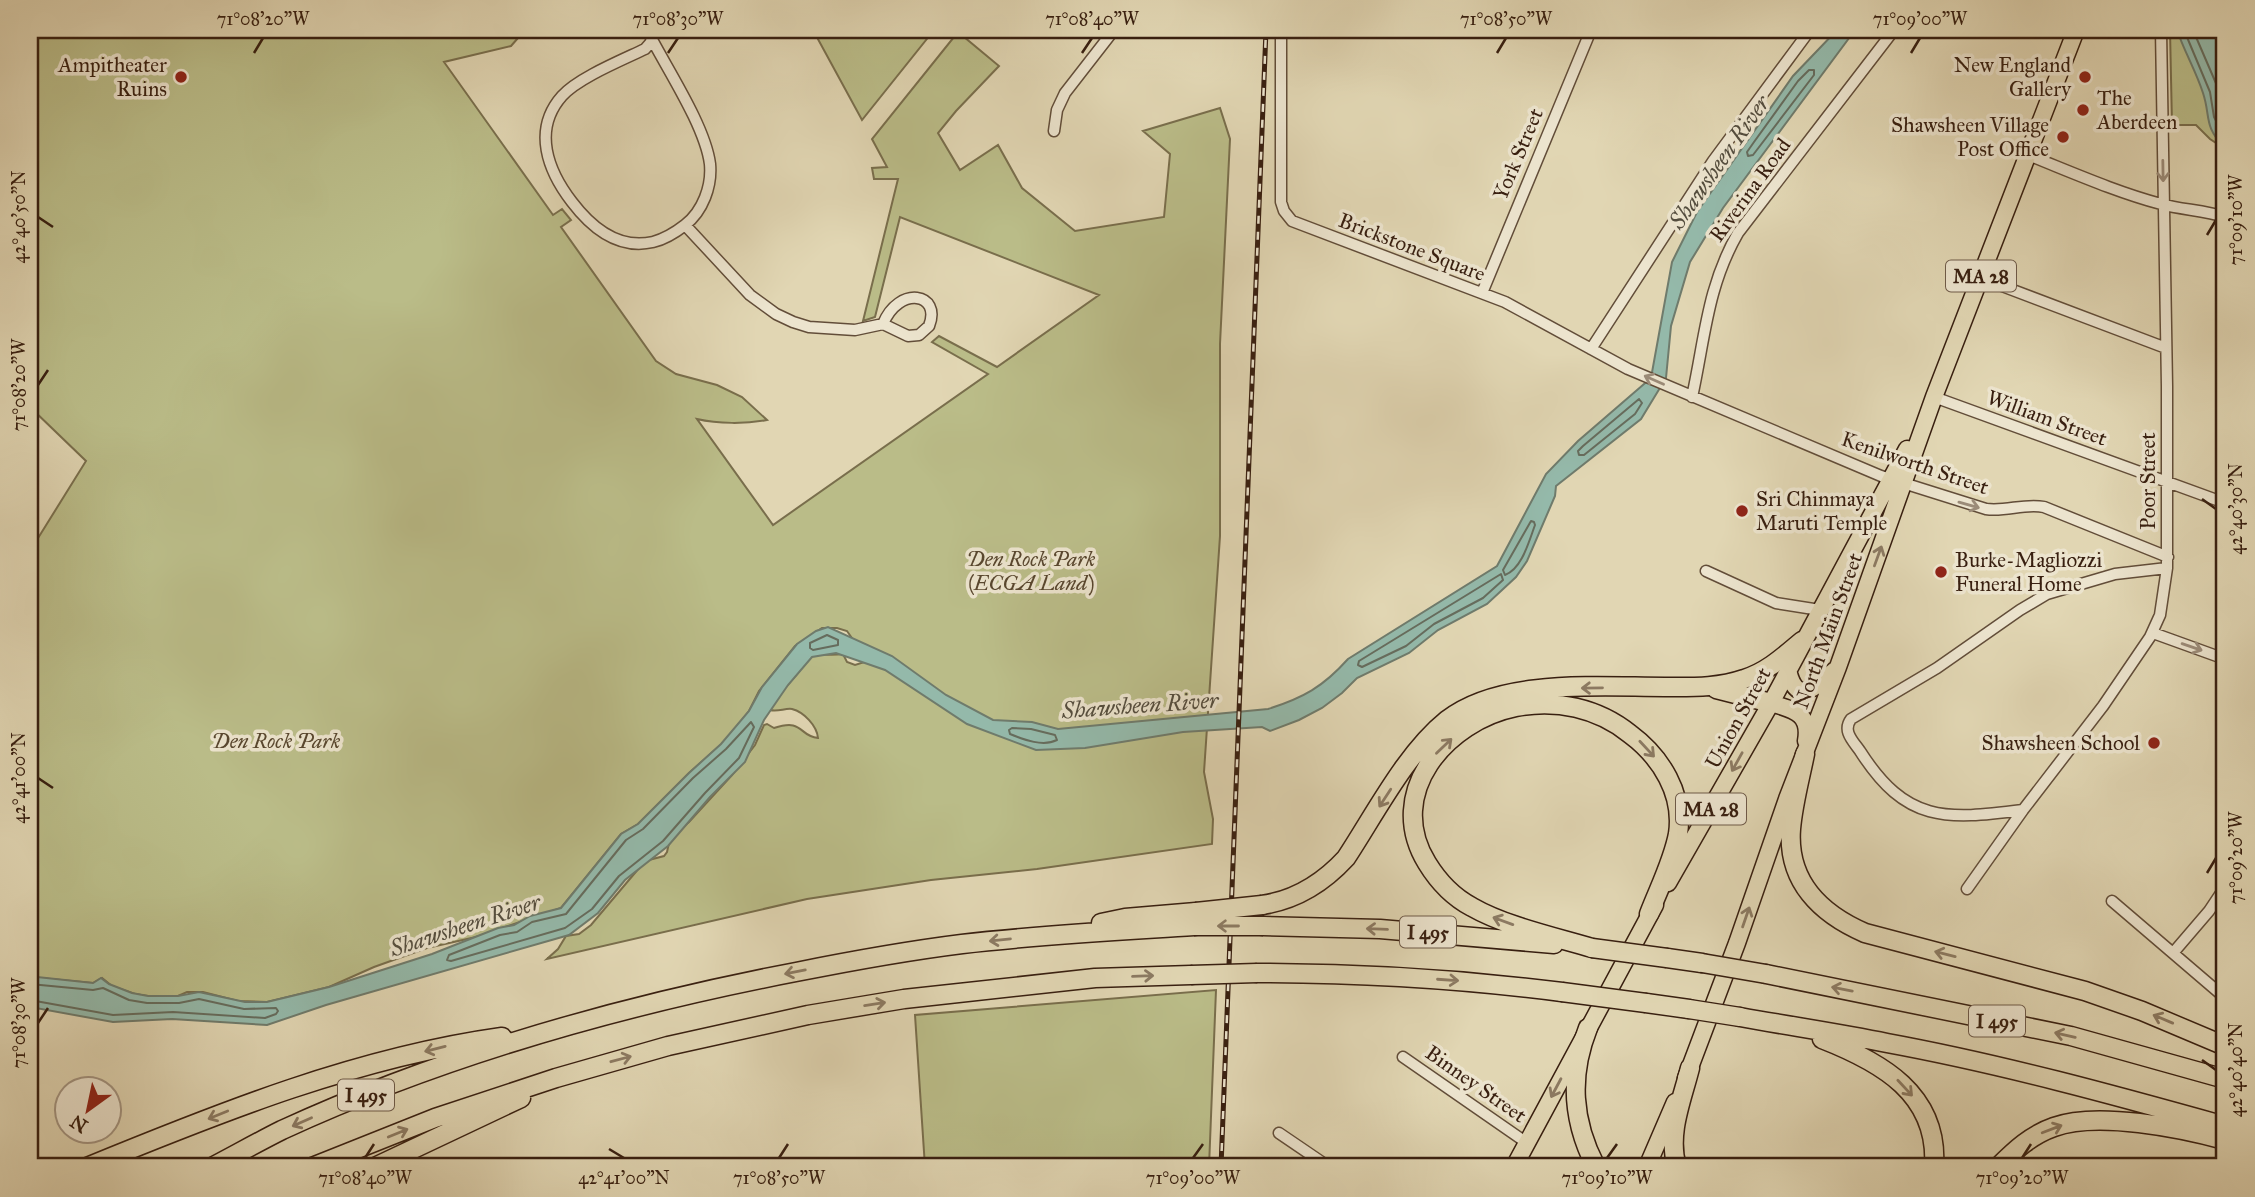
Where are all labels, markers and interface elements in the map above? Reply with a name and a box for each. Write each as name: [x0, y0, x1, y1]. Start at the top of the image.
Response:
text: 71°08'20"W: [217, 8, 310, 30]
text: 71°08'30"W: [633, 8, 724, 30]
text: 71°08'40"W: [1045, 8, 1140, 30]
text: 71°08'50"W: [1460, 8, 1553, 30]
text: 71°09'00"W: [1873, 8, 1968, 30]
place label: Ampitheater Ruins: [57, 52, 167, 102]
place label: New England Gallery: [1954, 52, 2072, 102]
marker: Ampitheater Ruins: [173, 69, 189, 85]
marker: New England Gallery: [2077, 69, 2093, 85]
place label: The Aberdeen: [2096, 85, 2177, 135]
water label: Shawsheen River: [1662, 89, 1776, 235]
marker: The Aberdeen: [2075, 102, 2091, 118]
street label: York Street: [1487, 104, 1549, 204]
place label: Shawsheen Village Post Office: [1891, 112, 2049, 162]
marker: Shawsheen Village Post Office: [2055, 129, 2071, 145]
street label: Riverina Road: [1704, 133, 1797, 247]
one-way arrow: [2156, 160, 2170, 183]
text: 42°40'50"N: [8, 171, 30, 263]
text: 71°09'10"W: [2225, 174, 2247, 265]
street label: Brickstone Square: [1335, 207, 1489, 287]
road number: MA 28: [1946, 260, 2016, 292]
text: 71°08'20"W: [8, 338, 30, 431]
one-way arrow: [1644, 373, 1665, 386]
street label: William Street: [1983, 384, 2111, 452]
street label: Kenilworth Street: [1838, 426, 1993, 501]
street label: Poor Street: [2135, 432, 2161, 530]
text: 42°40'30"N: [2225, 463, 2247, 555]
place label: Sri Chinmaya Maruti Temple: [1756, 486, 1887, 536]
one-way arrow: [1957, 499, 1979, 512]
marker: Sri Chinmaya Maruti Temple: [1734, 503, 1750, 519]
one-way arrow: [1873, 545, 1886, 567]
park label: Den Rock Park (ECGA Land): [967, 546, 1096, 596]
place label: Burke-Magliozzi Funeral Home: [1955, 547, 2103, 597]
street label: North Main Street: [1788, 549, 1868, 712]
marker: Burke-Magliozzi Funeral Home: [1933, 564, 1949, 580]
one-way arrow: [2181, 642, 2203, 655]
street label: Union Street: [1699, 662, 1777, 773]
one-way arrow: [1581, 681, 1604, 695]
water label: Shawsheen River: [1060, 685, 1221, 725]
park label: Den Rock Park: [212, 728, 341, 754]
place label: Shawsheen School: [1982, 730, 2140, 756]
text: 42°41'00"N: [8, 732, 30, 824]
marker: Shawsheen School: [2146, 735, 2162, 751]
one-way arrow: [1436, 737, 1453, 754]
one-way arrow: [1639, 741, 1656, 758]
one-way arrow: [1730, 752, 1744, 772]
one-way arrow: [1377, 788, 1392, 807]
road number: MA 28: [1676, 794, 1746, 824]
text: 71°09'20"W: [2225, 811, 2247, 904]
water label: Shawsheen River: [385, 887, 545, 963]
one-way arrow: [1741, 906, 1753, 928]
one-way arrow: [1493, 914, 1515, 926]
road number: I 495: [1400, 916, 1456, 948]
one-way arrow: [1217, 919, 1240, 933]
one-way arrow: [1366, 923, 1389, 936]
one-way arrow: [989, 934, 1012, 947]
one-way arrow: [1934, 947, 1957, 960]
one-way arrow: [784, 966, 807, 979]
one-way arrow: [1131, 970, 1154, 983]
one-way arrow: [1436, 974, 1458, 987]
text: 71°08'30"W: [8, 977, 30, 1068]
one-way arrow: [1831, 981, 1854, 995]
one-way arrow: [863, 997, 886, 1010]
road number: I 495: [1969, 1006, 2025, 1036]
one-way arrow: [2152, 1012, 2174, 1025]
text: 42°40'40"N: [2225, 1023, 2247, 1117]
one-way arrow: [2054, 1028, 2077, 1041]
street label: Binney Street: [1420, 1040, 1532, 1129]
one-way arrow: [424, 1043, 447, 1056]
one-way arrow: [610, 1052, 632, 1065]
north arrow: [52, 1074, 122, 1144]
one-way arrow: [1549, 1078, 1563, 1098]
road number: I 495: [338, 1079, 394, 1110]
one-way arrow: [1897, 1079, 1914, 1096]
one-way arrow: [207, 1109, 229, 1122]
text: N: [66, 1110, 92, 1138]
one-way arrow: [292, 1116, 314, 1129]
one-way arrow: [2041, 1122, 2063, 1134]
one-way arrow: [387, 1125, 409, 1138]
text: 71°08'40"W: [318, 1167, 413, 1189]
text: 42°41'00"N: [578, 1167, 670, 1189]
text: 71°08'50"W: [733, 1167, 826, 1189]
text: 71°09'00"W: [1146, 1167, 1241, 1189]
text: 71°09'10"W: [1562, 1167, 1653, 1189]
text: 71°09'20"W: [1976, 1167, 2069, 1189]

